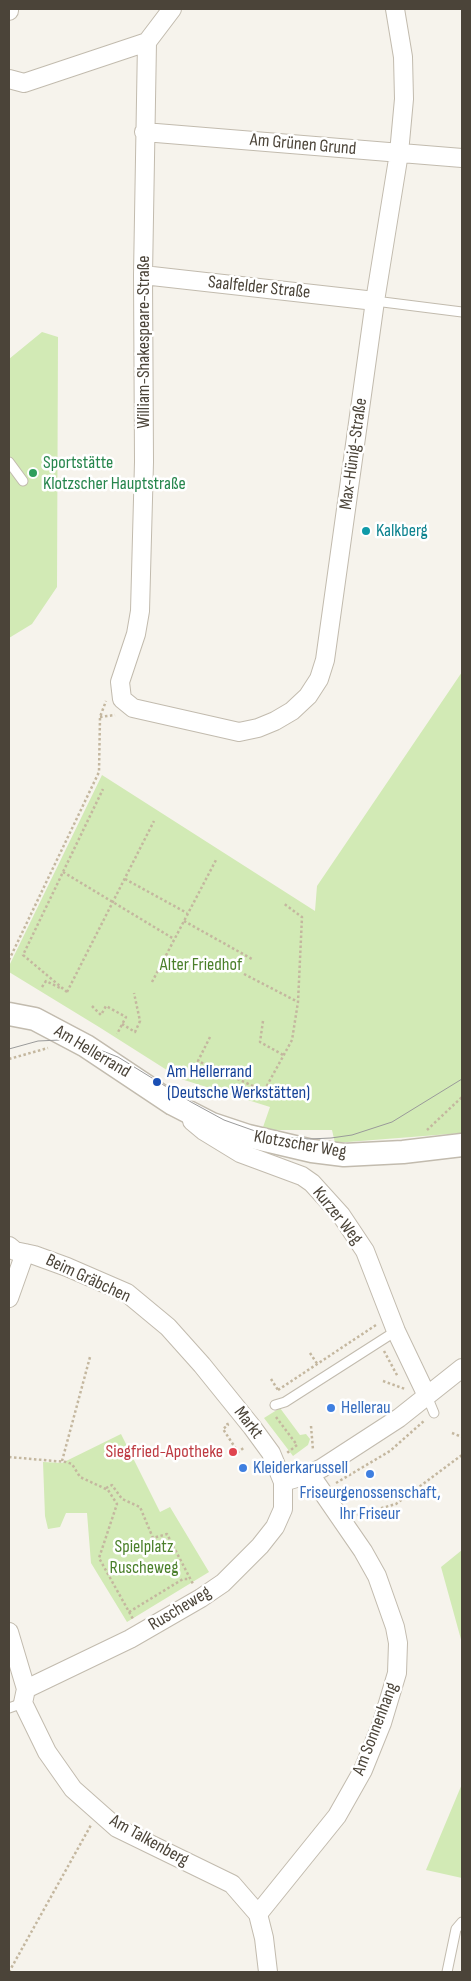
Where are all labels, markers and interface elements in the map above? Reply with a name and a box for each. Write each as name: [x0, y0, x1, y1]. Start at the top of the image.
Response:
street label: Am Grünen Grund: [249, 130, 357, 160]
street label: William-Shakespeare-Straße: [133, 255, 155, 429]
street label: Saalfelder Straße: [207, 272, 311, 304]
street label: Max-Hünig-Straße: [335, 397, 373, 511]
place label: Sportstätte Klotzscher Hauptstraße: [43, 452, 186, 494]
marker: Sportstätte Klotzscher Hauptstraße: [27, 467, 39, 479]
place label: Kalkberg: [376, 520, 428, 542]
marker: Kalkberg: [360, 525, 372, 537]
park label: Alter Friedhof: [160, 954, 242, 976]
street label: Am Hellerrand: [50, 1021, 134, 1083]
place label: Am Hellerrand (Deutsche Werkstätten): [167, 1061, 310, 1104]
marker: Am Hellerrand (Deutsche Werkstätten): [151, 1076, 163, 1088]
street label: Klotzscher Weg: [252, 1126, 348, 1164]
street label: Kurzer Weg: [307, 1183, 367, 1249]
street label: Beim Gräbchen: [42, 1250, 134, 1308]
place label: Hellerau: [341, 1397, 391, 1419]
street label: Markt: [229, 1402, 267, 1444]
marker: Hellerau: [325, 1402, 337, 1414]
place label: Siegfried-Apotheke: [106, 1441, 223, 1463]
marker: Siegfried-Apotheke: [227, 1446, 239, 1458]
place label: Kleiderkarussell: [253, 1457, 348, 1479]
marker: Kleiderkarussell: [237, 1462, 249, 1474]
marker: Friseurgenossenschaft, Ihr Friseur: [364, 1468, 376, 1480]
place label: Friseurgenossenschaft, Ihr Friseur: [299, 1482, 441, 1525]
park label: Spielplatz Ruscheweg: [110, 1536, 178, 1578]
street label: Ruscheweg: [145, 1582, 215, 1636]
street label: Am Sonnenhang: [348, 1680, 404, 1778]
street label: Am Talkenberg: [106, 1810, 192, 1872]

